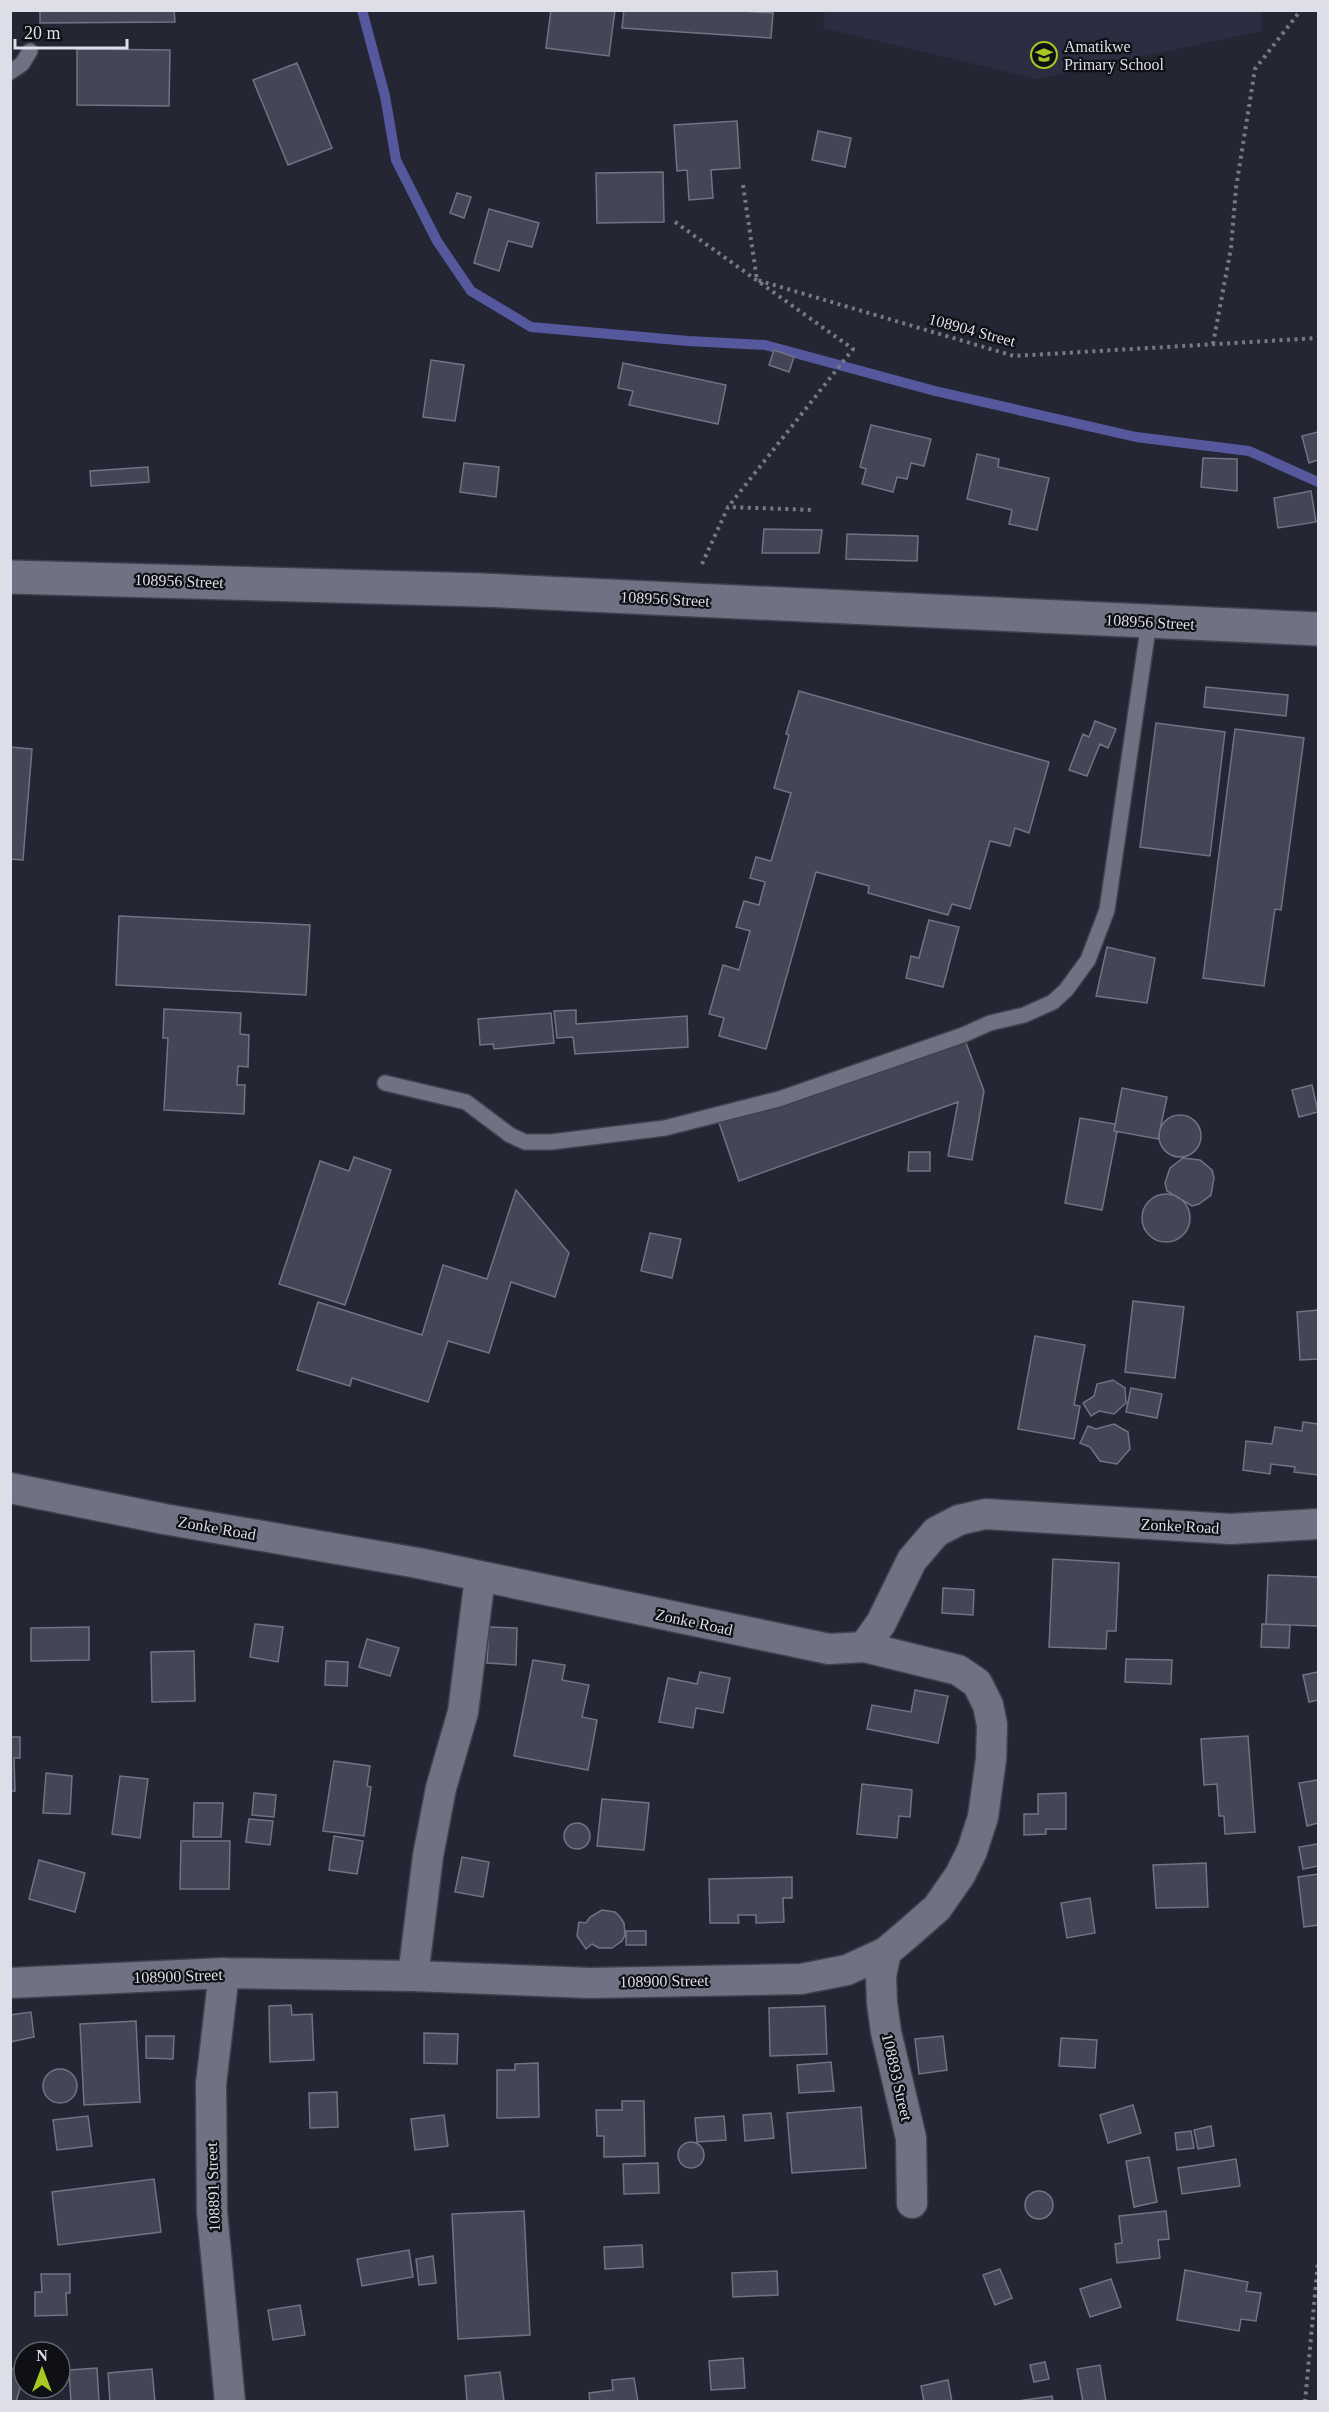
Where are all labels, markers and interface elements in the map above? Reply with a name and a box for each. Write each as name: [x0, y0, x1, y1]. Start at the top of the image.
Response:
scale bar: [15, 12, 128, 50]
text: 20 m: [24, 23, 61, 43]
place label: Amatikwe Primary School: [1064, 38, 1165, 74]
school or university icon: Amatikwe Primary School: [1029, 40, 1059, 70]
street label: 108904 Street: [927, 310, 1018, 350]
street label: 108956 Street: [134, 571, 224, 591]
street label: 108956 Street: [620, 588, 711, 610]
street label: 108956 Street: [1105, 611, 1196, 633]
street label: Zonke Road: [177, 1513, 257, 1543]
street label: Zonke Road: [1140, 1515, 1220, 1537]
street label: Zonke Road: [654, 1606, 734, 1638]
street label: 108900 Street: [133, 1966, 223, 1986]
street label: 108900 Street: [619, 1972, 709, 1990]
street label: 108893 Street: [879, 2032, 915, 2123]
street label: 108891 Street: [203, 2142, 223, 2232]
north arrow: [12, 2340, 72, 2400]
text: N: [36, 2347, 48, 2364]

